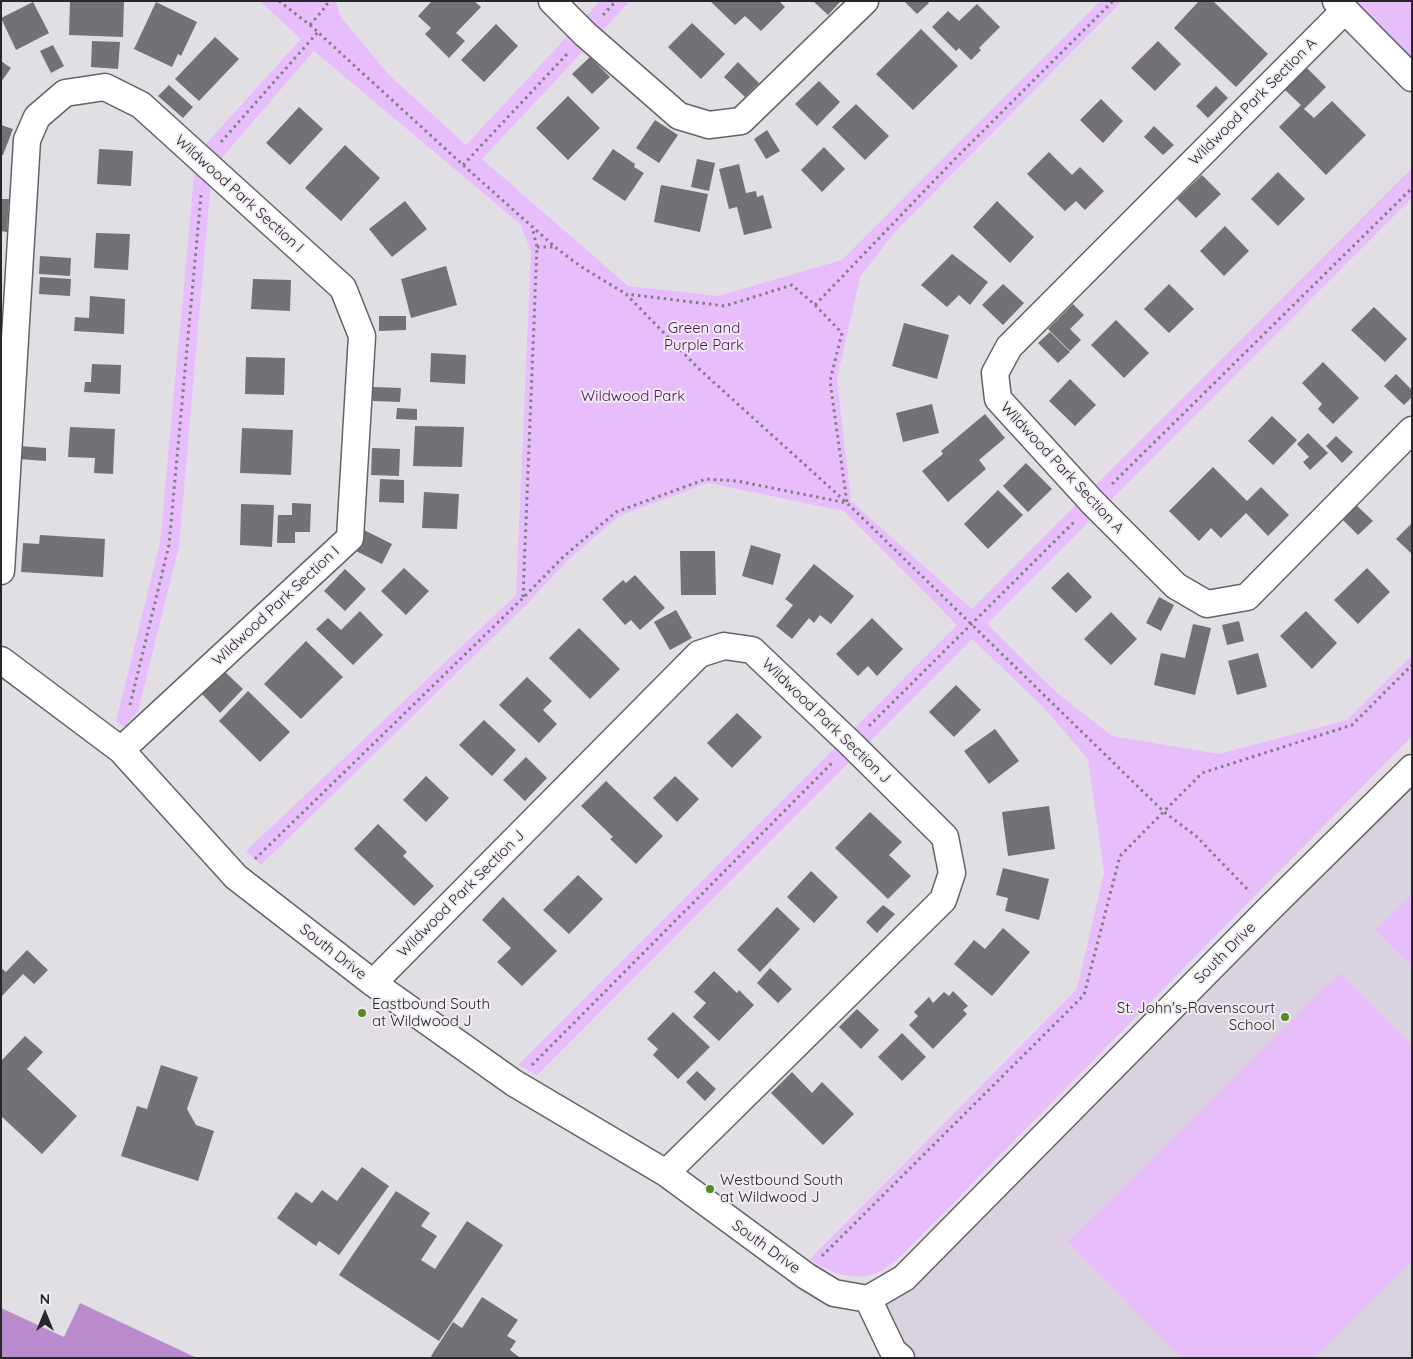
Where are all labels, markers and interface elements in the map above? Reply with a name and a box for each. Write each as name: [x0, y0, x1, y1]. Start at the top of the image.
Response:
street label: Wildwood Park Section A: [1185, 34, 1321, 170]
street label: Wildwood Park Section I: [171, 131, 307, 257]
park label: Green and Purple Park: [664, 319, 744, 354]
park label: Wildwood Park: [581, 387, 685, 405]
street label: Wildwood Park Section A: [996, 399, 1128, 537]
street label: Wildwood Park Section I: [209, 542, 343, 670]
street label: Wildwood Park Section J: [758, 655, 894, 787]
street label: Wildwood Park Section J: [394, 827, 528, 961]
street label: South Drive: [1190, 918, 1260, 988]
street label: South Drive: [296, 920, 370, 984]
place label: Eastbound South at Wildwood J: [372, 995, 490, 1030]
place label: St. John's-Ravenscourt School: [1117, 999, 1275, 1034]
marker: Eastbound South at Wildwood J: [356, 1007, 368, 1019]
marker: St. John's-Ravenscourt School: [1279, 1011, 1291, 1023]
place label: Westbound South at Wildwood J: [720, 1171, 843, 1206]
marker: Westbound South at Wildwood J: [704, 1183, 716, 1195]
street label: South Drive: [728, 1216, 804, 1278]
north arrow: [20, 1289, 70, 1339]
text: N: [40, 1290, 50, 1308]

